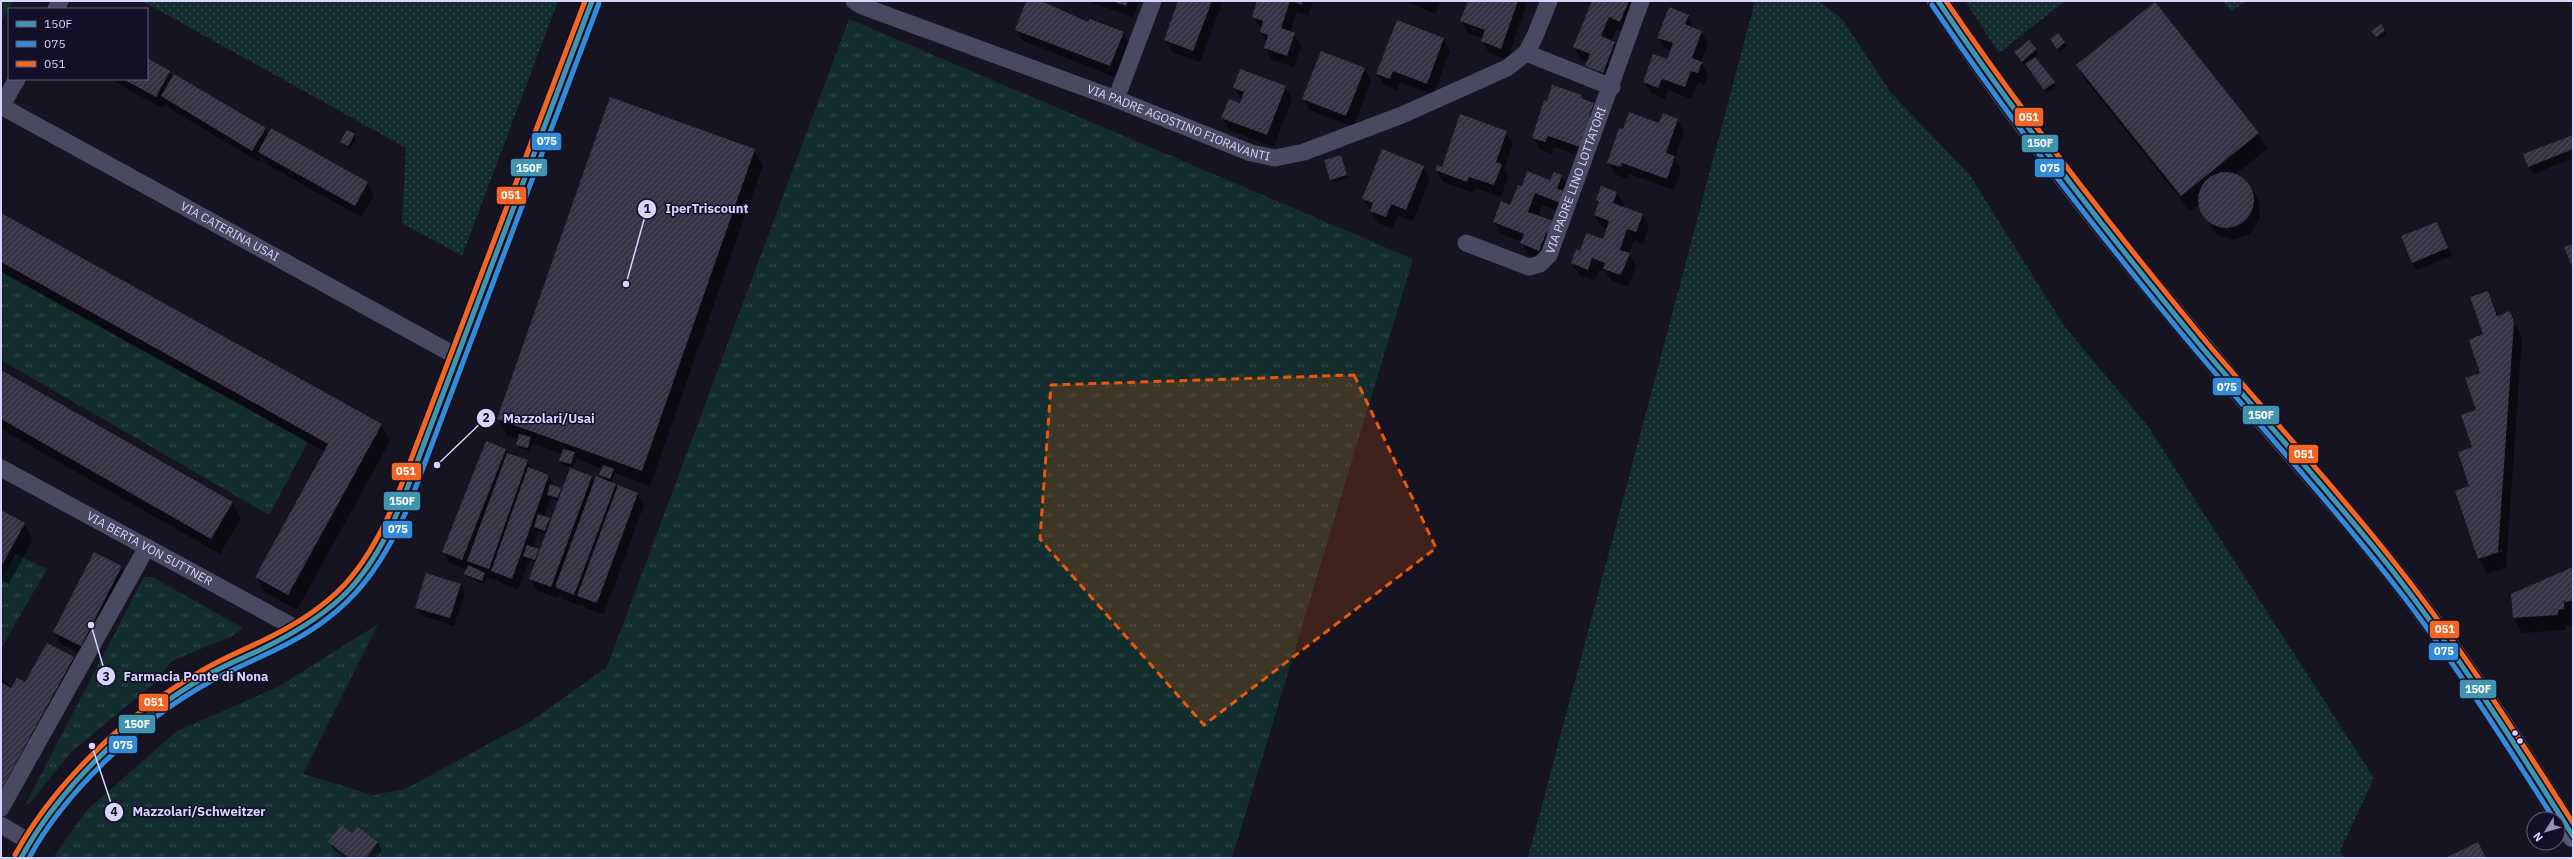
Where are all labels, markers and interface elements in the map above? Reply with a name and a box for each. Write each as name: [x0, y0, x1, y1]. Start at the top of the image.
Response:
legend: [8, 8, 148, 80]
text: 150F: [44, 16, 73, 31]
text: 075: [44, 36, 66, 51]
text: 051: [44, 56, 66, 71]
street label: VIA PADRE AGOSTINO FIORAVANTI: [1085, 81, 1272, 164]
street label: VIA PADRE LINO LOTTATORI: [1542, 104, 1609, 256]
line badge: 051: [2014, 107, 2044, 127]
text: 051: [2019, 110, 2039, 124]
line badge: 075: [531, 132, 562, 151]
text: 075: [537, 134, 557, 148]
line badge: 150F: [2021, 134, 2059, 153]
text: 150F: [2027, 136, 2053, 150]
line badge: 150F: [510, 158, 548, 177]
line badge: 075: [2034, 158, 2065, 178]
text: 150F: [516, 161, 542, 175]
text: 075: [2040, 161, 2060, 175]
line badge: 051: [496, 186, 527, 205]
text: 051: [501, 188, 521, 202]
callout: IperTriscount: [637, 196, 756, 221]
street label: VIA CATERINA USAI: [178, 198, 282, 264]
text: IperTriscount: [666, 200, 748, 217]
text: 1: [643, 201, 651, 216]
line badge: 075: [2212, 377, 2242, 396]
text: 075: [2217, 380, 2237, 394]
line badge: 150F: [2242, 405, 2280, 425]
callout: Mazzolari/Usai: [476, 406, 603, 431]
text: 150F: [2248, 408, 2274, 422]
text: 2: [482, 410, 490, 425]
text: Mazzolari/Usai: [503, 410, 595, 427]
line badge: 051: [2288, 444, 2319, 464]
text: 051: [2294, 447, 2314, 461]
line badge: 051: [391, 462, 422, 481]
text: 051: [396, 464, 416, 478]
line badge: 150F: [383, 491, 421, 511]
text: 150F: [389, 494, 415, 508]
street label: VIA BERTA VON SUTTNER: [84, 508, 215, 589]
line badge: 075: [382, 520, 413, 539]
text: 075: [388, 522, 408, 536]
line badge: 051: [2429, 620, 2460, 639]
text: 051: [2435, 622, 2455, 636]
line badge: 075: [2428, 642, 2459, 661]
text: 075: [2434, 644, 2454, 658]
callout: Farmacia Ponte di Nona: [96, 664, 276, 689]
text: Farmacia Ponte di Nona: [124, 668, 268, 685]
text: 3: [102, 669, 110, 684]
line badge: 150F: [2459, 679, 2497, 699]
text: 150F: [2465, 682, 2491, 696]
line badge: 051: [138, 693, 169, 712]
text: 051: [144, 695, 164, 709]
line badge: 150F: [118, 714, 156, 734]
text: 150F: [124, 717, 150, 731]
unlabelled marker: [2510, 728, 2520, 738]
line badge: 075: [108, 735, 138, 754]
unlabelled marker: [2515, 736, 2525, 746]
text: 075: [113, 738, 133, 752]
callout: Mazzolari/Schweitzer: [104, 799, 273, 824]
text: Mazzolari/Schweitzer: [132, 803, 266, 820]
text: 4: [110, 804, 118, 819]
north arrow: [2526, 811, 2566, 851]
text: N: [2530, 830, 2546, 844]

